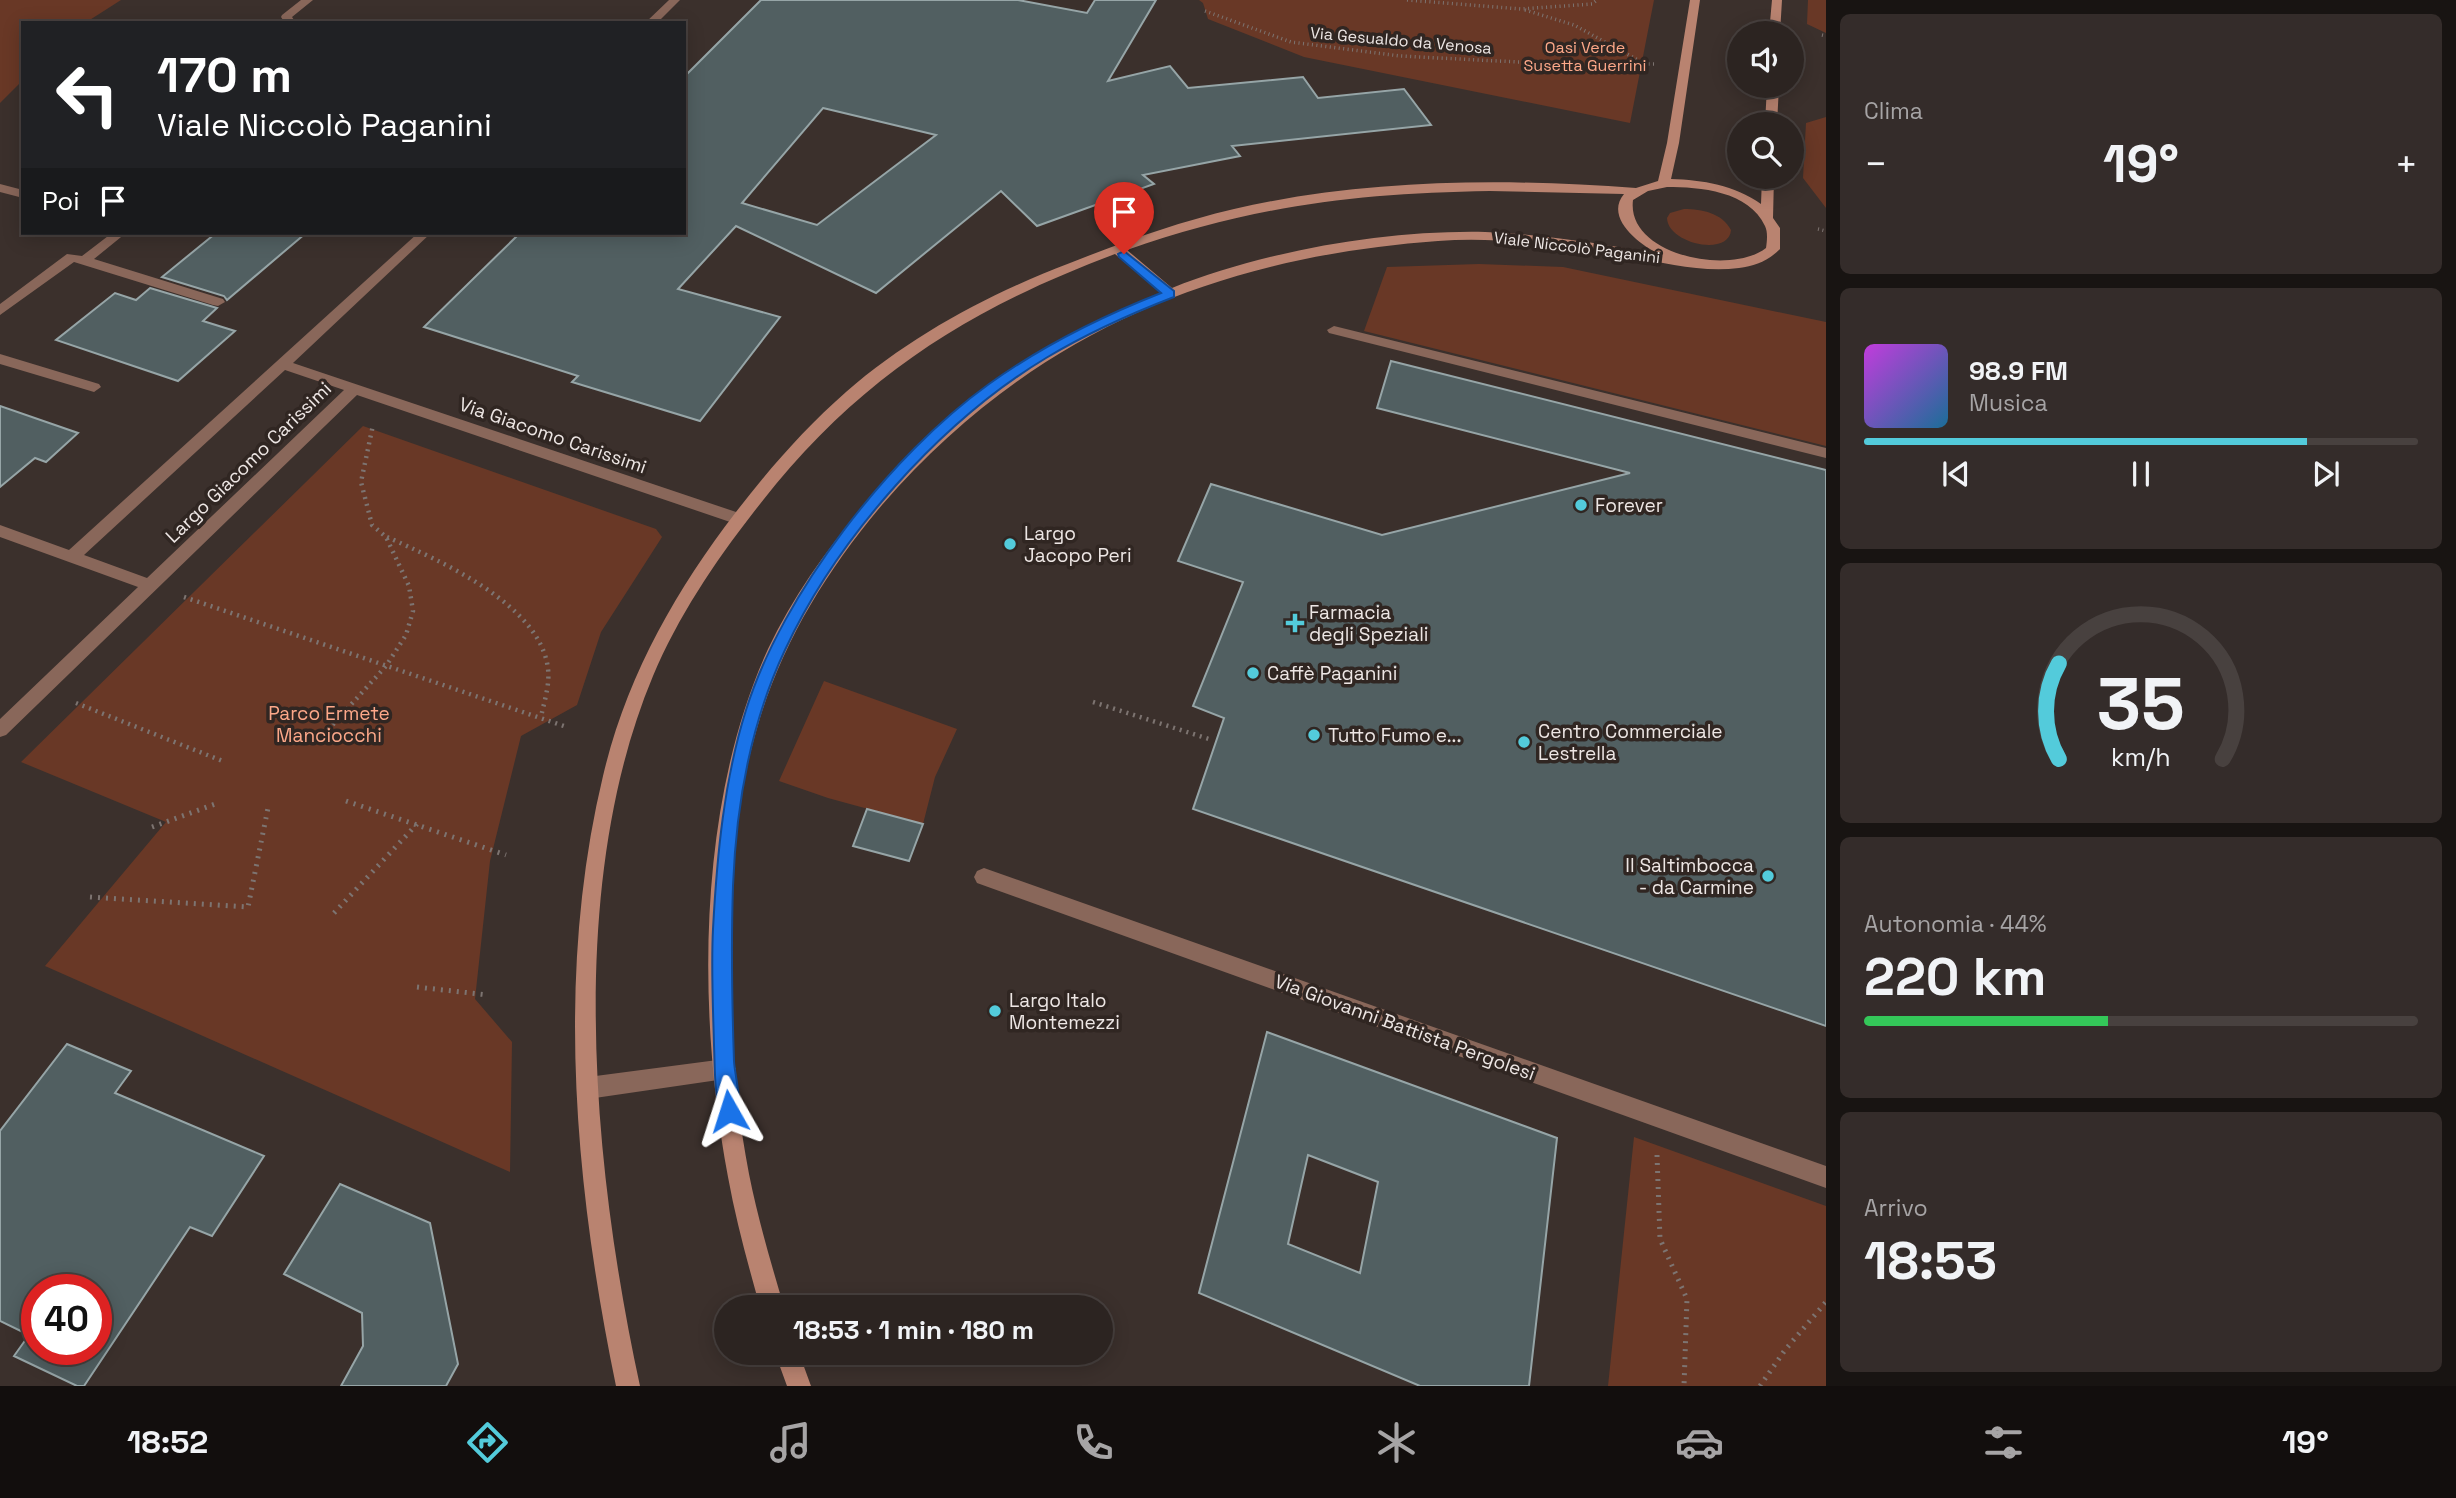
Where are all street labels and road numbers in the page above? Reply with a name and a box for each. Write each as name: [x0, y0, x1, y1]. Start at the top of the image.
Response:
street label: Via Gesualdo da Venosa: [1309, 22, 1493, 59]
street label: Viale Niccolò Paganini: [1493, 227, 1661, 268]
street label: Largo Giacomo Carissimi: [160, 376, 337, 548]
street label: Via Giacomo Carissimi: [456, 392, 650, 479]
street label: Via Giovanni Battista Pergolesi: [1271, 969, 1539, 1086]

